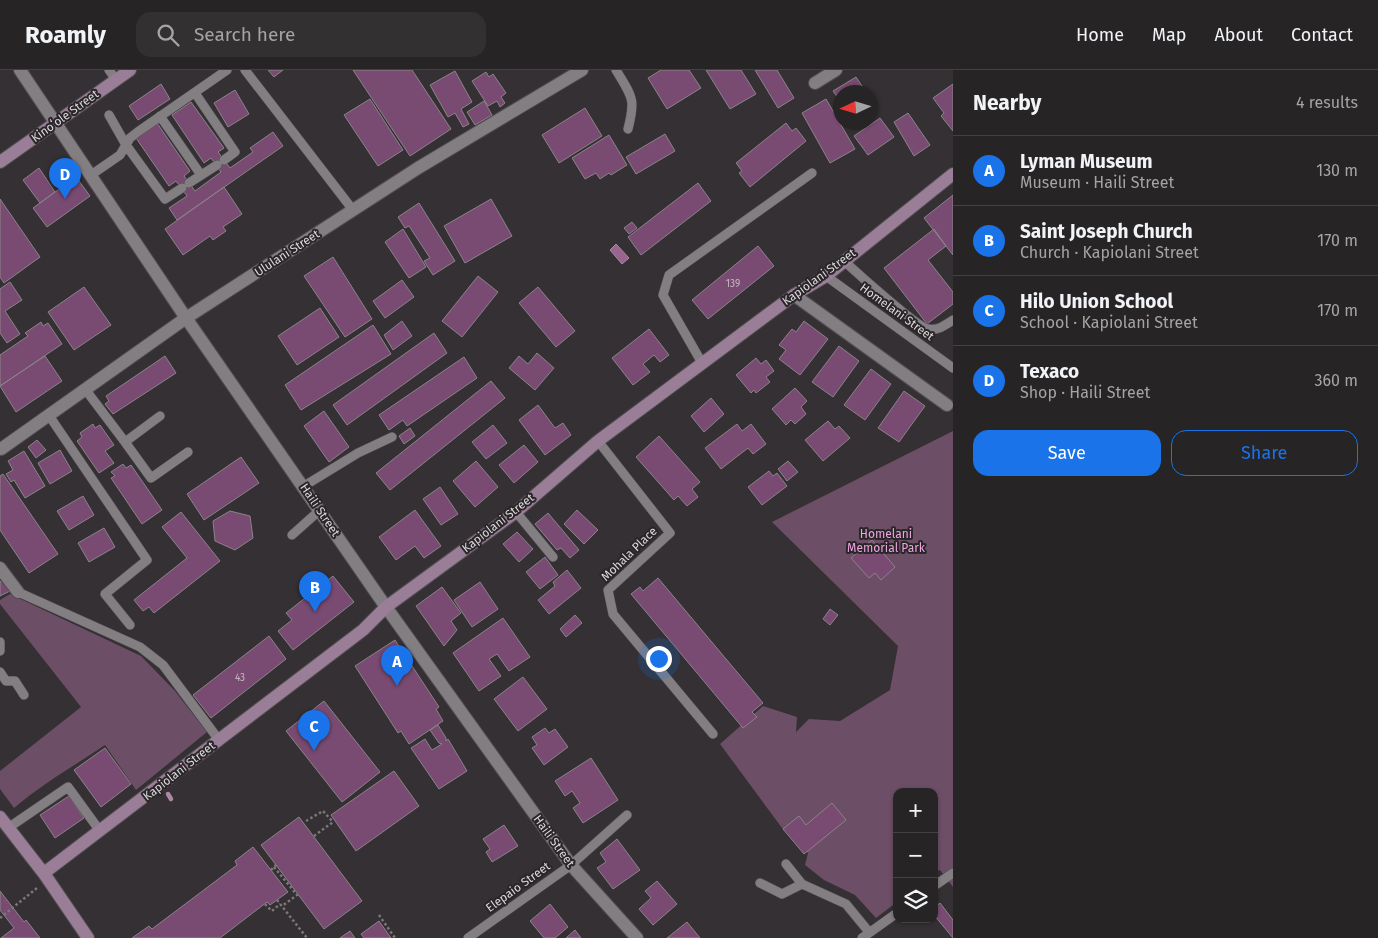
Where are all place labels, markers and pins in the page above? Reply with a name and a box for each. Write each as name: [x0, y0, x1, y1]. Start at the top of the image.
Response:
pin: D: [49, 158, 81, 199]
pin: B: [299, 571, 331, 612]
pin: A: [381, 645, 413, 686]
pin: C: [298, 710, 330, 751]

